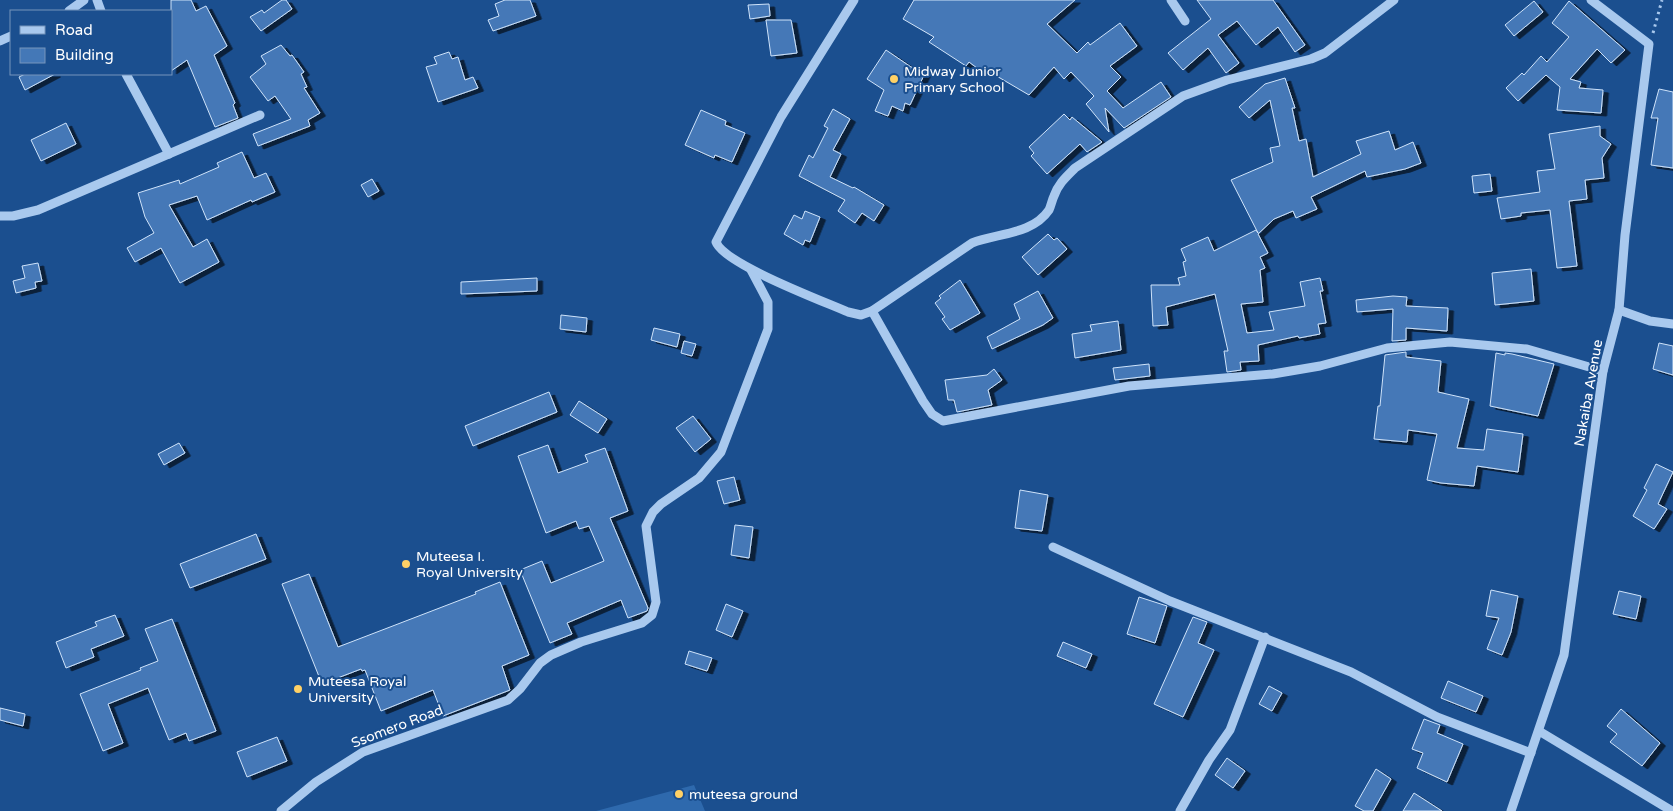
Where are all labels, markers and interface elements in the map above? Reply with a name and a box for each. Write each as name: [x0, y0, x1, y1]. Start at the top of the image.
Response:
legend: [10, 10, 172, 75]
text: Road: [55, 21, 93, 39]
text: Building: [55, 46, 114, 64]
place label: Midway Junior Primary School: [904, 63, 1005, 96]
marker: Midway Junior Primary School: [888, 73, 900, 85]
street label: Nakaiba Avenue: [1571, 338, 1606, 448]
place label: Muteesa I. Royal University: [416, 548, 523, 581]
marker: Muteesa I. Royal University: [400, 558, 412, 570]
place label: Muteesa Royal University: [308, 673, 406, 706]
marker: Muteesa Royal University: [292, 683, 304, 695]
street label: Ssomero Road: [349, 701, 446, 752]
place label: muteesa ground: [689, 786, 798, 803]
marker: muteesa ground: [673, 788, 685, 800]

